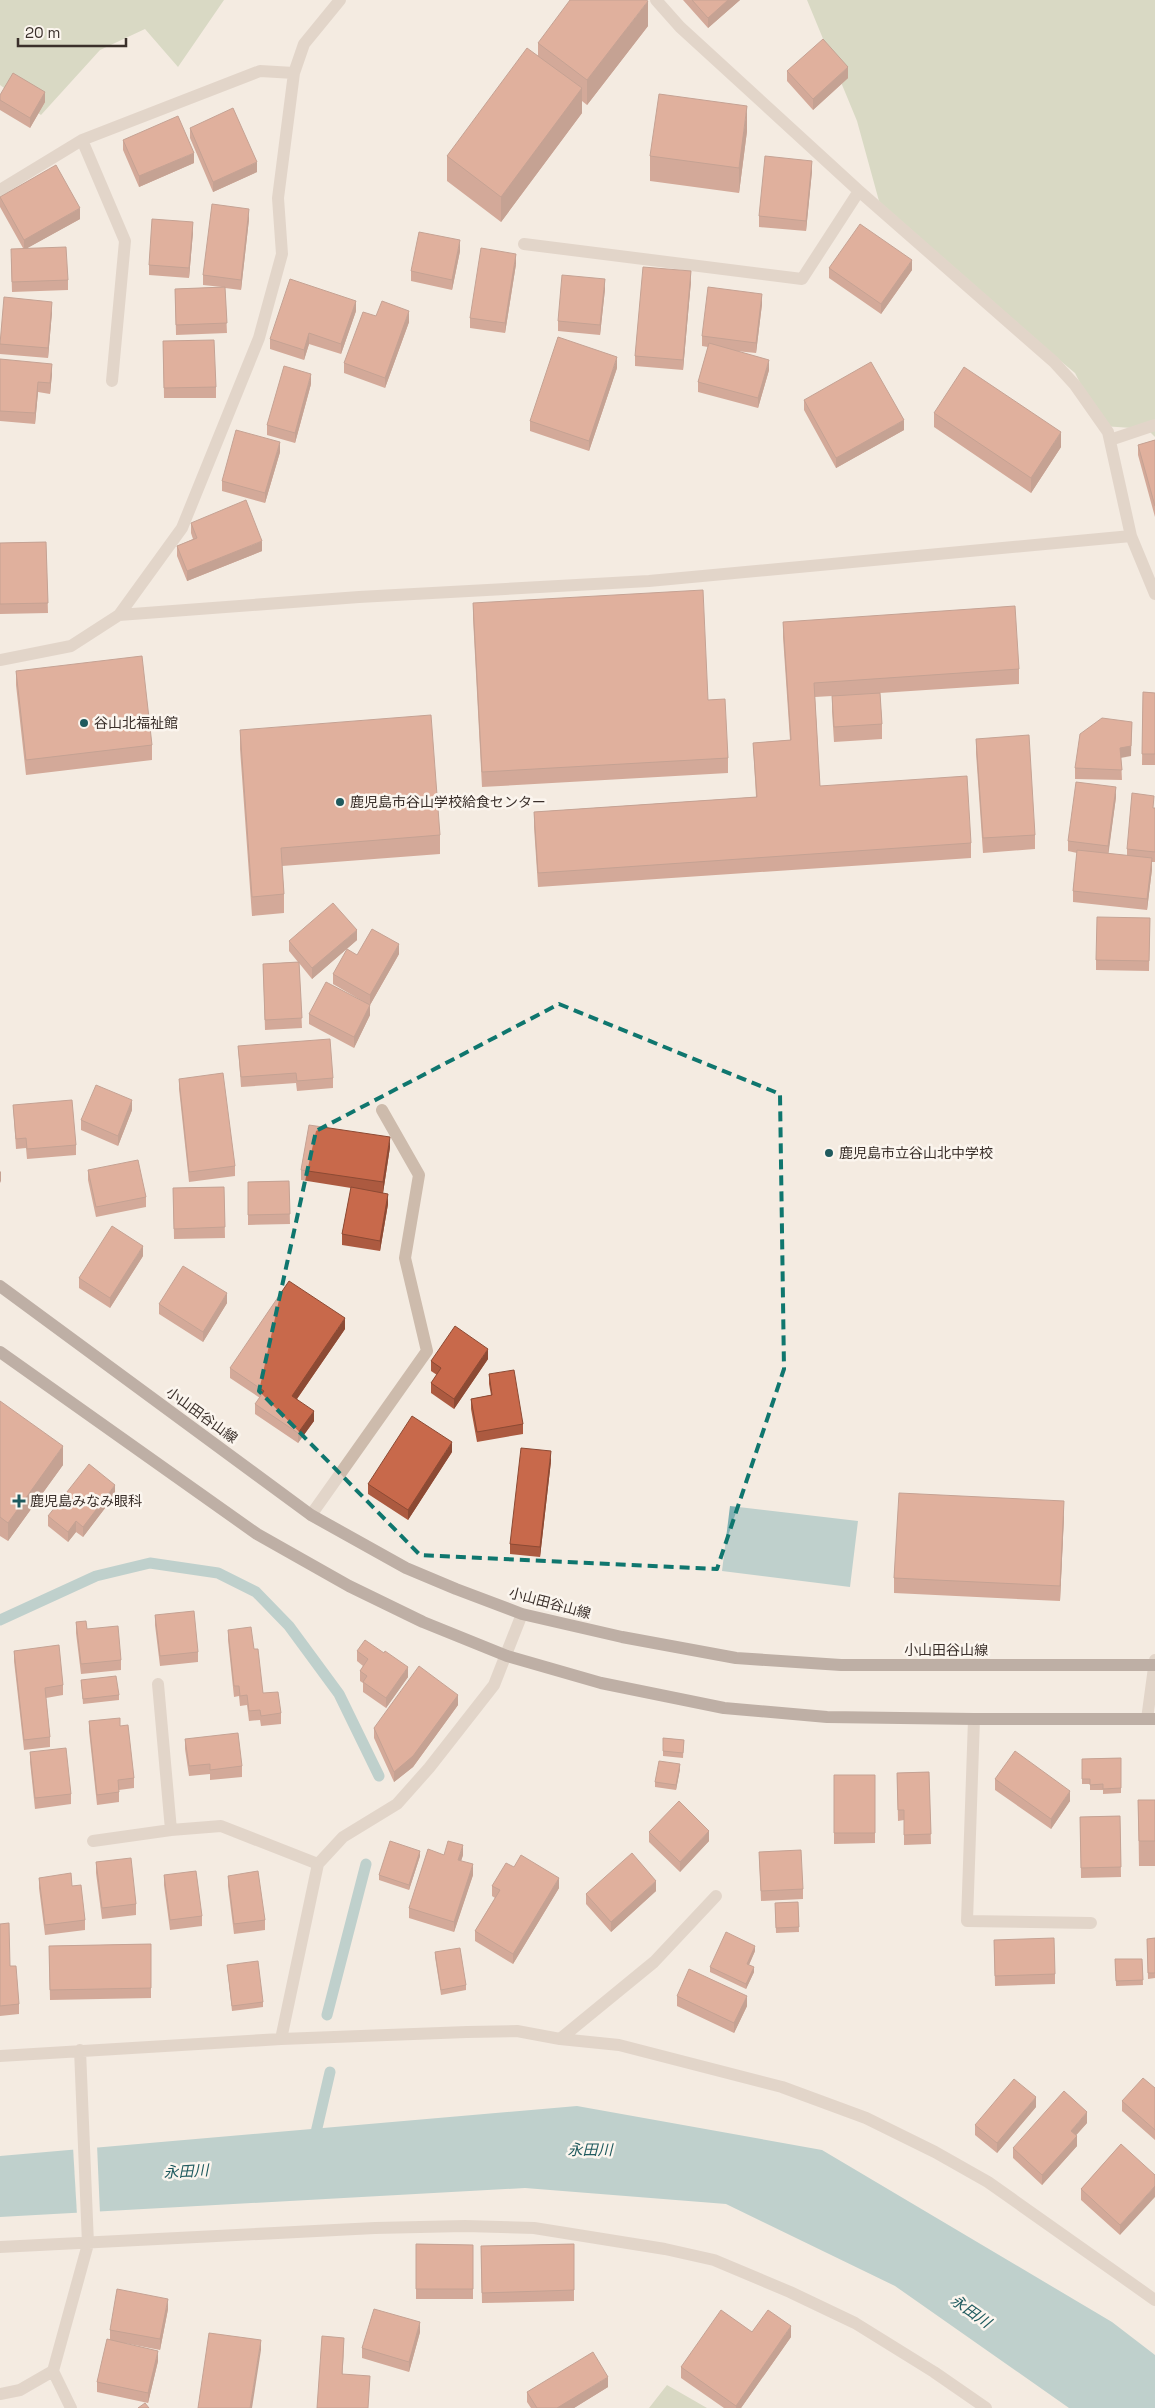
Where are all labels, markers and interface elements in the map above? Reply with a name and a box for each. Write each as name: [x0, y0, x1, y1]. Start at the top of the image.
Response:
scale bar: [18, 15, 125, 47]
text: 20 m: [25, 23, 60, 42]
place label: 谷山北福祉館: [94, 714, 178, 732]
marker: 谷山北福祉館: [78, 717, 90, 729]
place label: 鹿児島市谷山学校給食センター: [350, 793, 546, 811]
marker: 鹿児島市谷山学校給食センター: [334, 796, 346, 808]
place label: 鹿児島市立谷山北中学校: [839, 1144, 993, 1162]
marker: 鹿児島市立谷山北中学校: [823, 1147, 835, 1159]
street label: 小山田谷山線: [163, 1383, 241, 1447]
place label: 鹿児島みなみ眼科: [30, 1492, 142, 1510]
marker: 鹿児島みなみ眼科: [12, 1494, 26, 1508]
street label: 小山田谷山線: [507, 1583, 593, 1623]
street label: 小山田谷山線: [904, 1641, 988, 1659]
water label: 永田川: [567, 2140, 614, 2159]
water label: 永田川: [163, 2160, 211, 2182]
water label: 永田川: [947, 2290, 997, 2333]

